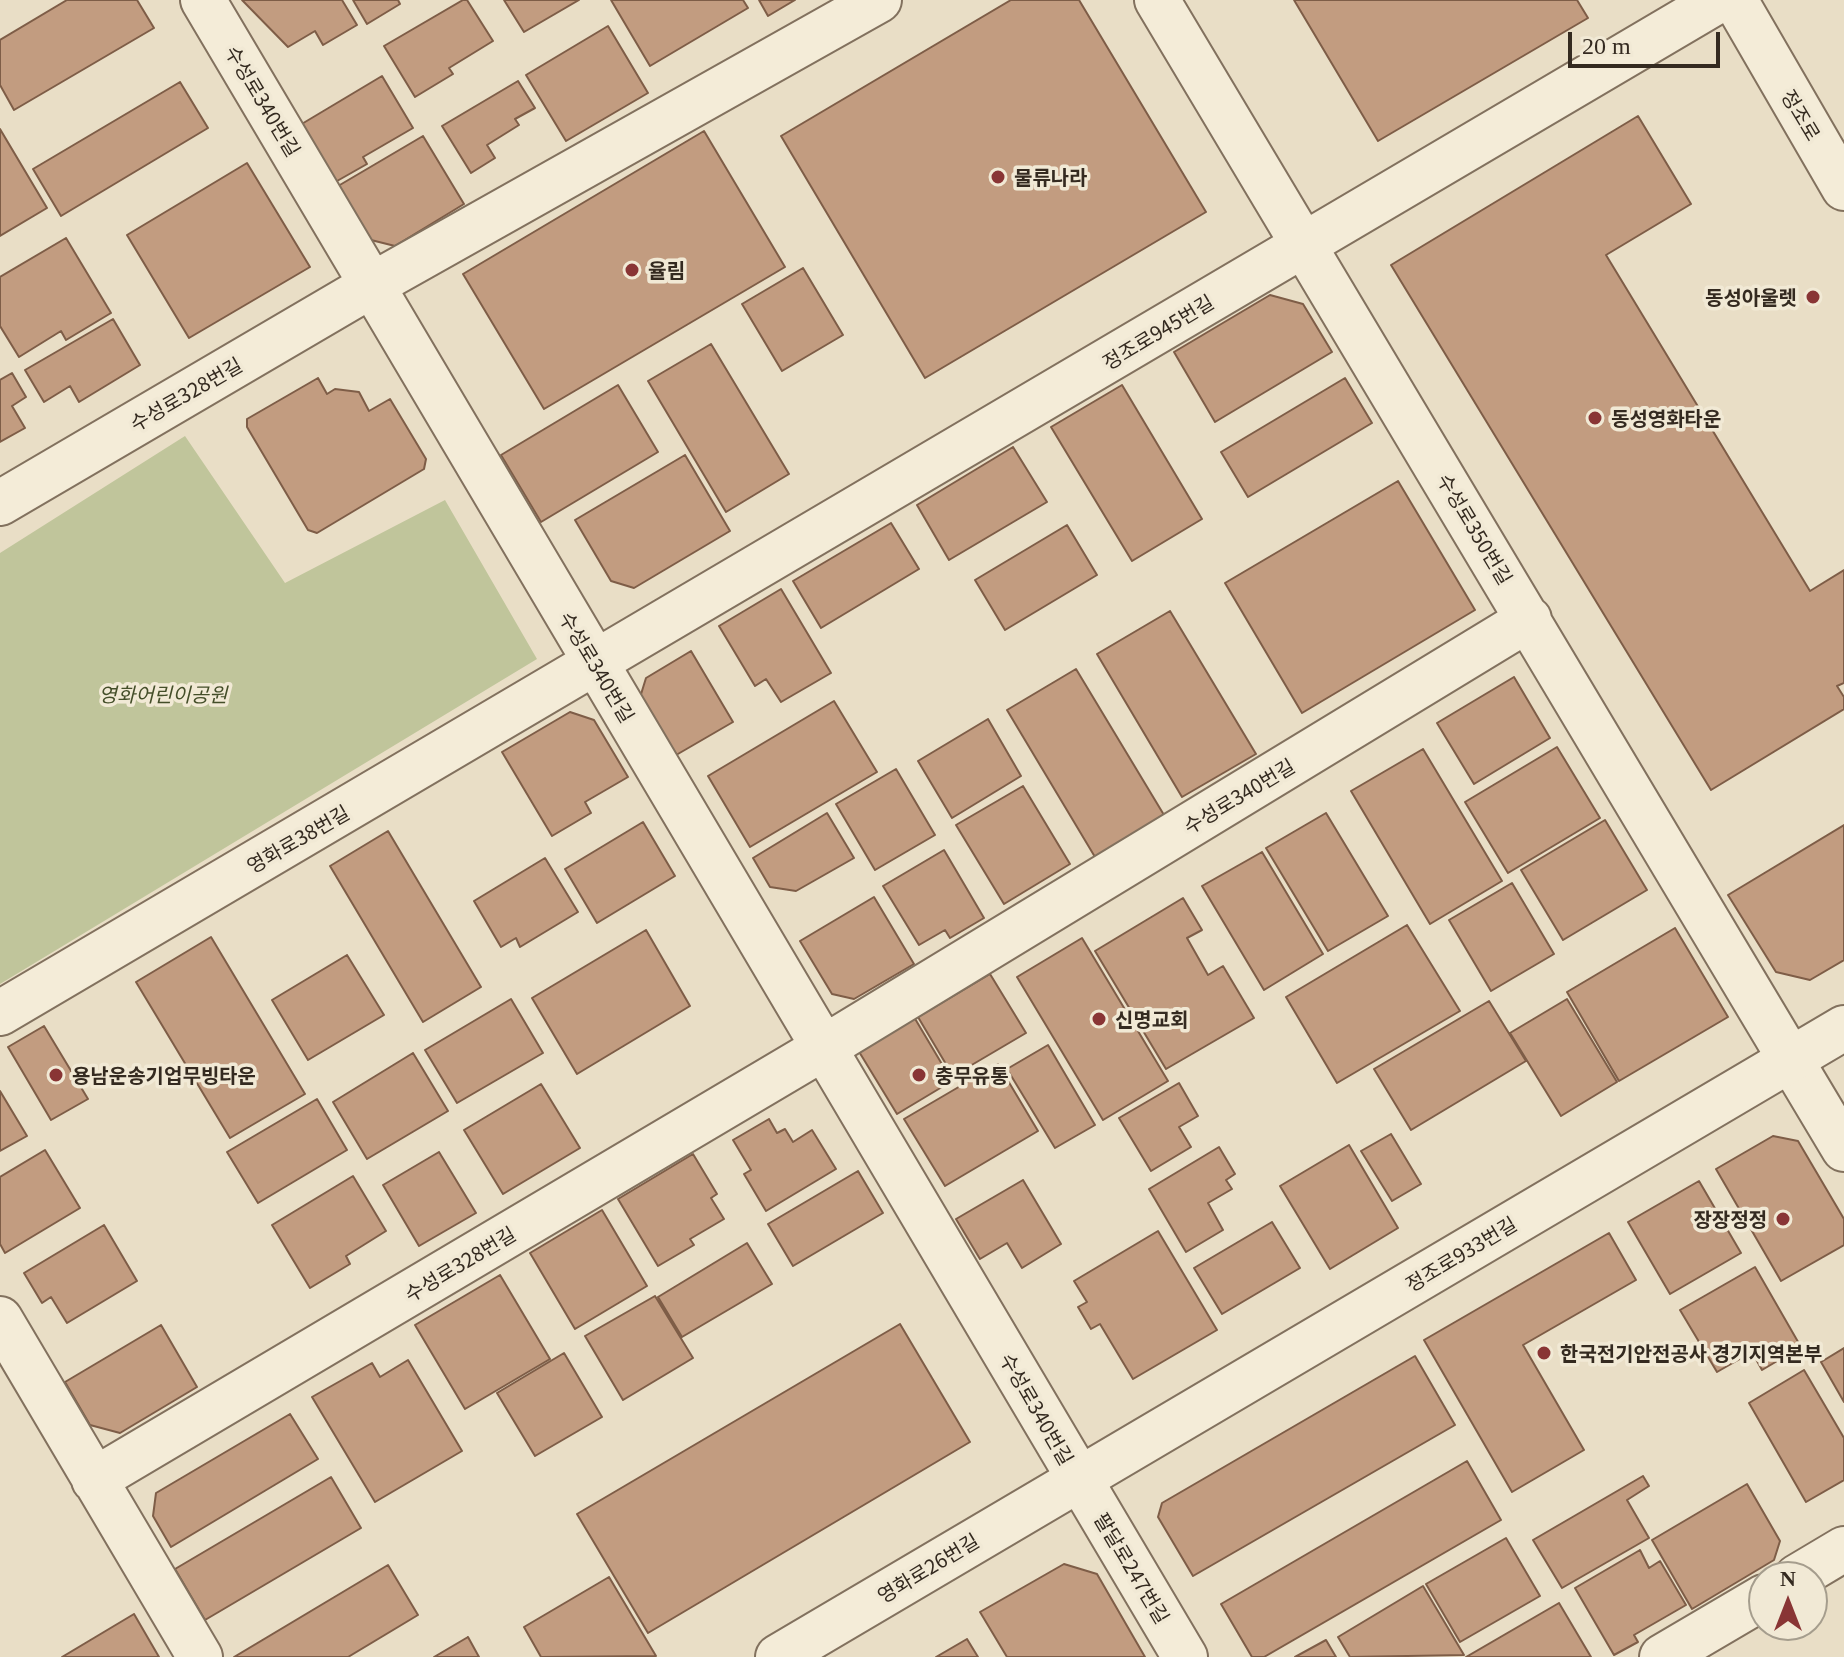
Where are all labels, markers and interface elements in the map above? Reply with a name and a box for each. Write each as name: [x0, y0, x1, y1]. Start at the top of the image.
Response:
scale bar: [1572, 16, 1724, 66]
text: 20 m: [1582, 33, 1631, 59]
street label: 수성로340번길: [220, 41, 306, 161]
street label: 정조로: [1776, 85, 1826, 145]
place label: 물류나라: [1014, 165, 1088, 189]
marker: 물류나라: [989, 168, 1007, 186]
place label: 율림: [648, 258, 685, 282]
marker: 율림: [623, 261, 641, 279]
place label: 동성아울렛: [1705, 285, 1797, 309]
marker: 동성아울렛: [1804, 288, 1822, 306]
street label: 정조로945번길: [1098, 289, 1218, 375]
street label: 수성로328번길: [126, 352, 246, 436]
place label: 동성영화타운: [1611, 406, 1721, 430]
marker: 동성영화타운: [1586, 409, 1604, 427]
street label: 수성로350번길: [1432, 469, 1518, 589]
street label: 수성로340번길: [554, 607, 640, 727]
park label: 영화어린이공원: [99, 682, 227, 706]
street label: 수성로340번길: [1179, 753, 1299, 839]
street label: 영화로38번길: [243, 800, 353, 878]
place label: 신명교회: [1115, 1007, 1189, 1031]
marker: 신명교회: [1090, 1010, 1108, 1028]
place label: 용남운송기업무빙타운: [72, 1063, 256, 1087]
place label: 충무유통: [935, 1063, 1009, 1087]
marker: 용남운송기업무빙타운: [47, 1066, 65, 1084]
marker: 충무유통: [910, 1066, 928, 1084]
place label: 장장정정: [1693, 1207, 1767, 1231]
marker: 장장정정: [1774, 1210, 1792, 1228]
street label: 정조로933번길: [1401, 1211, 1521, 1297]
street label: 수성로328번길: [400, 1221, 520, 1307]
place label: 한국전기안전공사 경기지역본부: [1560, 1341, 1822, 1365]
marker: 한국전기안전공사 경기지역본부: [1535, 1344, 1553, 1362]
street label: 수성로340번길: [995, 1349, 1079, 1469]
street label: 팔달로247번길: [1089, 1508, 1175, 1628]
street label: 영화로26번길: [873, 1528, 983, 1608]
north arrow: [1748, 1561, 1828, 1641]
text: N: [1780, 1566, 1796, 1591]

